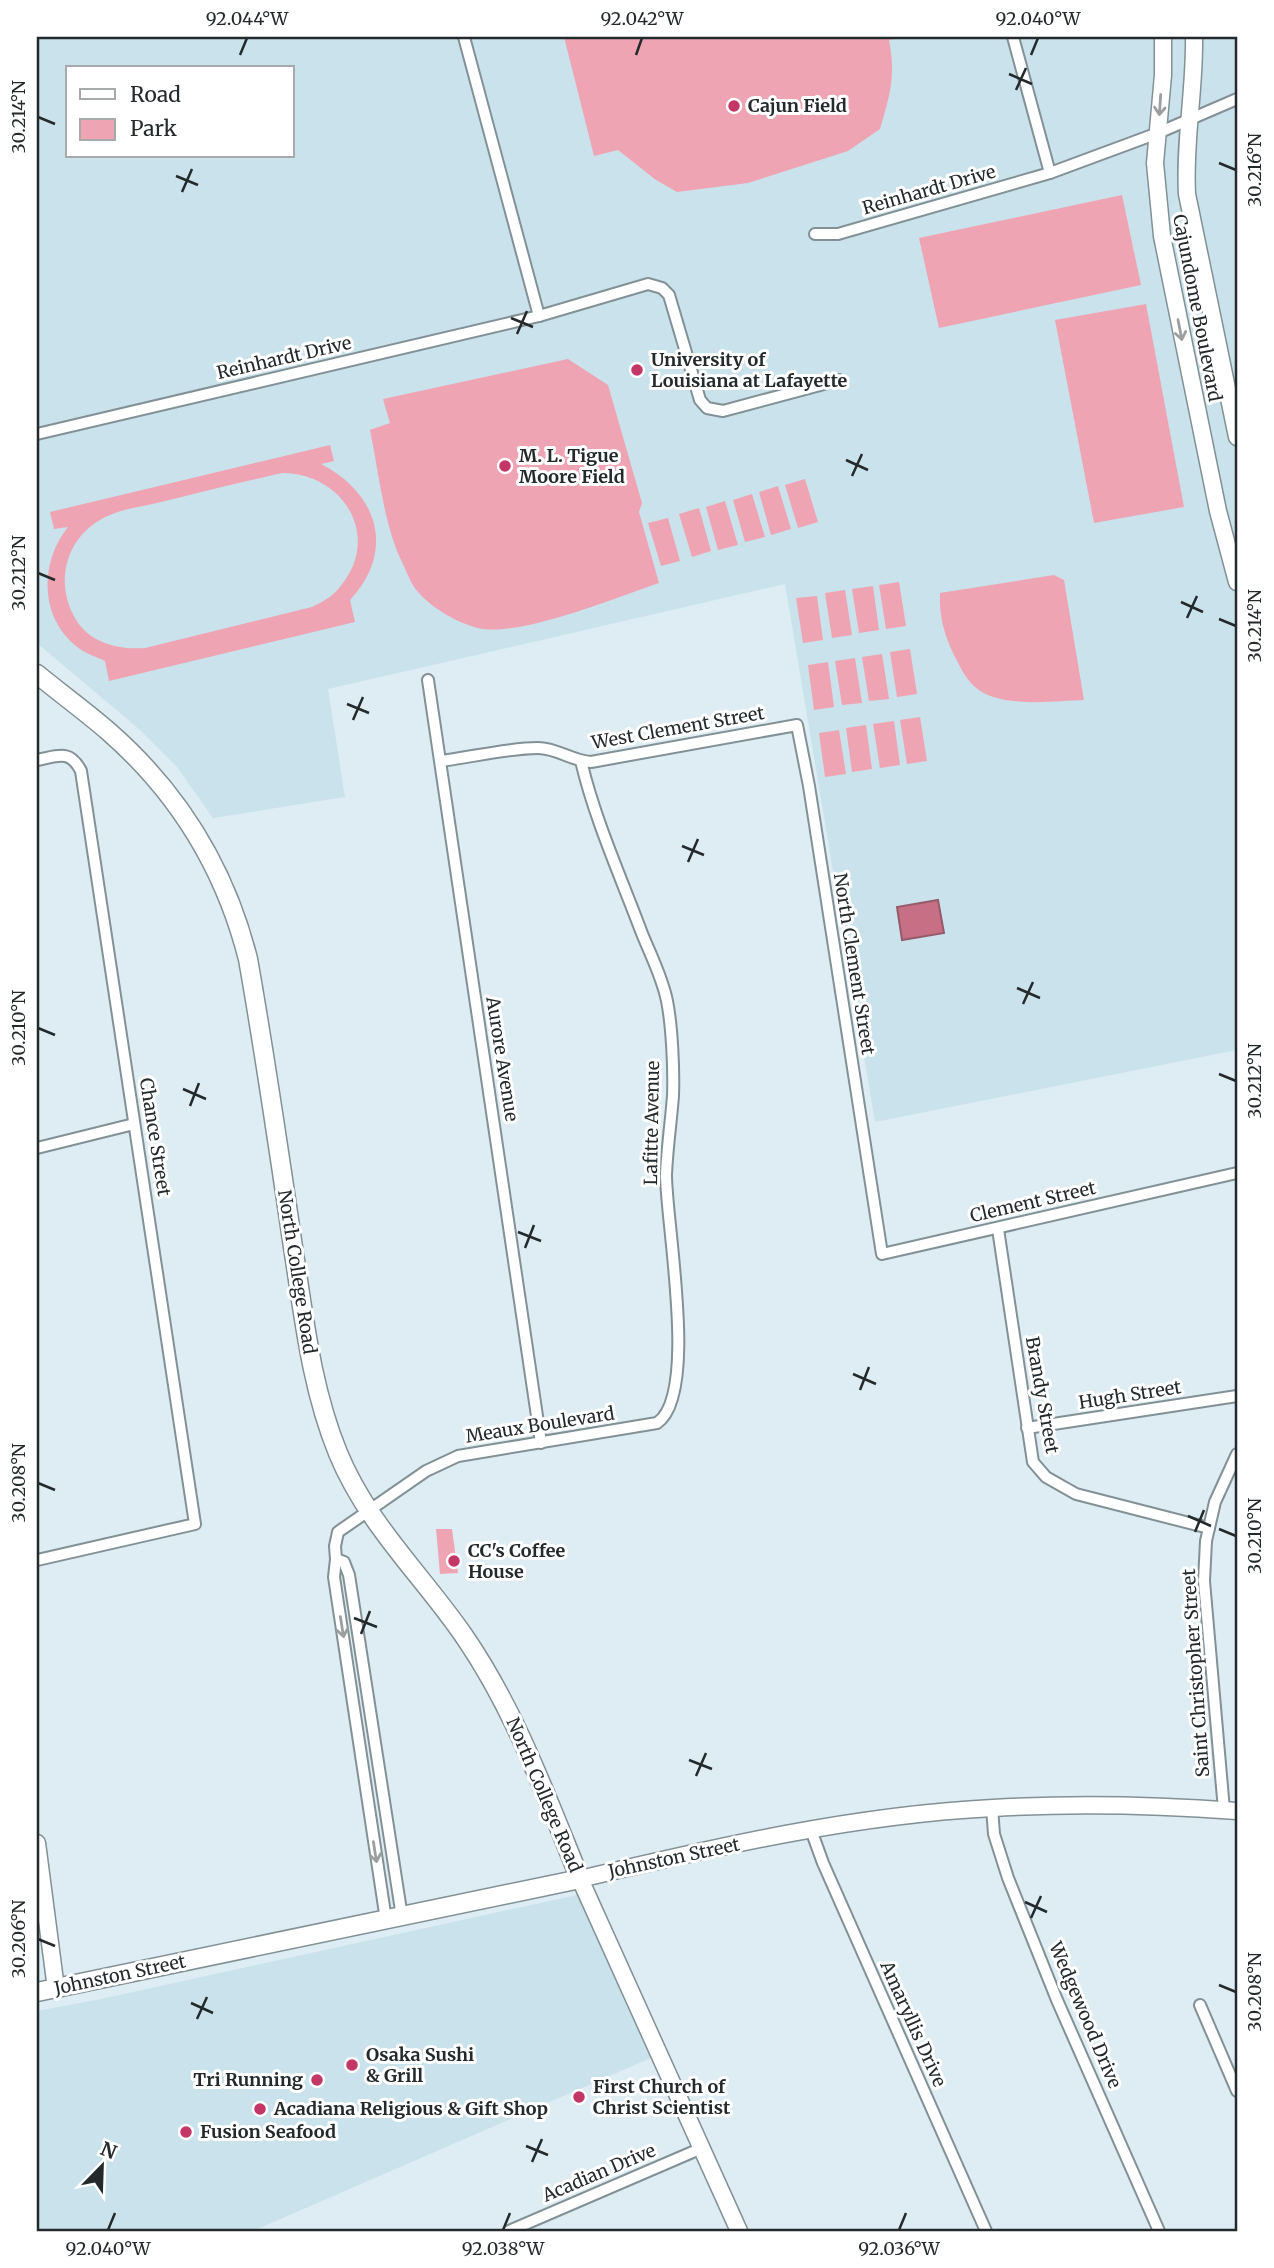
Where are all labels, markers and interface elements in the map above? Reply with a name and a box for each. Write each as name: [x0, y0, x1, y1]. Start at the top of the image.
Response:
text: 92.044°W: [206, 7, 289, 30]
text: 92.042°W: [601, 7, 685, 30]
text: 92.040°W: [996, 7, 1081, 30]
legend: [66, 66, 294, 158]
text: 30.214°N: [7, 80, 30, 154]
text: Road: [130, 81, 181, 108]
one-way arrow: [1153, 93, 1166, 116]
place label: Cajun Field: [748, 94, 847, 117]
marker: Cajun Field: [726, 98, 742, 114]
text: Park: [130, 115, 177, 142]
text: 30.216°N: [1243, 133, 1266, 207]
street label: Reinhardt Drive: [860, 160, 998, 220]
street label: Cajundome Boulevard: [1168, 212, 1227, 404]
one-way arrow: [1174, 318, 1188, 341]
street label: Reinhardt Drive: [214, 331, 353, 384]
place label: University of Louisiana at Lafayette: [651, 348, 848, 392]
marker: University of Louisiana at Lafayette: [629, 362, 645, 378]
place label: M. L. Tigue Moore Field: [519, 444, 625, 488]
marker: M. L. Tigue Moore Field: [497, 458, 513, 474]
text: 30.212°N: [7, 535, 30, 611]
text: 30.214°N: [1243, 589, 1266, 663]
street label: West Clement Street: [589, 701, 766, 754]
street label: North Clement Street: [829, 871, 880, 1056]
text: 30.210°N: [7, 990, 30, 1066]
street label: Aurore Avenue: [481, 994, 524, 1123]
text: 30.212°N: [1243, 1043, 1266, 1119]
street label: Lafitte Avenue: [639, 1060, 664, 1186]
street label: Chance Street: [135, 1076, 176, 1198]
street label: Clement Street: [968, 1176, 1098, 1227]
street label: North College Road: [273, 1188, 322, 1356]
street label: Brandy Street: [1021, 1335, 1064, 1455]
street label: Hugh Street: [1077, 1375, 1183, 1414]
street label: Meaux Boulevard: [464, 1401, 616, 1448]
text: 30.208°N: [7, 1443, 30, 1523]
text: 30.210°N: [1243, 1498, 1266, 1574]
place label: CC's Coffee House: [468, 1539, 566, 1583]
marker: CC's Coffee House: [446, 1553, 462, 1569]
street label: Saint Christopher Street: [1177, 1568, 1214, 1778]
one-way arrow: [335, 1615, 348, 1638]
street label: North College Road: [501, 1714, 588, 1876]
street label: Johnston Street: [605, 1832, 742, 1883]
one-way arrow: [369, 1840, 382, 1862]
text: 30.206°N: [7, 1900, 30, 1978]
street label: Wedgewood Drive: [1044, 1937, 1127, 2092]
street label: Johnston Street: [51, 1949, 188, 2000]
text: 30.208°N: [1243, 1952, 1266, 2032]
street label: Amaryllis Drive: [875, 1956, 952, 2090]
place label: Osaka Sushi & Grill: [366, 2043, 474, 2087]
marker: Osaka Sushi & Grill: [344, 2057, 360, 2073]
place label: Tri Running: [193, 2068, 303, 2091]
marker: Tri Running: [309, 2072, 325, 2088]
place label: First Church of Christ Scientist: [593, 2075, 731, 2119]
marker: First Church of Christ Scientist: [571, 2089, 587, 2105]
place label: Acadiana Religious & Gift Shop: [273, 2097, 548, 2120]
marker: Acadiana Religious & Gift Shop: [252, 2101, 268, 2117]
place label: Fusion Seafood: [200, 2120, 336, 2143]
marker: Fusion Seafood: [178, 2124, 194, 2140]
north arrow: [66, 2132, 136, 2202]
text: N: [97, 2136, 120, 2164]
street label: Acadian Drive: [538, 2138, 659, 2207]
text: 92.040°W: [66, 2237, 151, 2260]
text: 92.038°W: [462, 2237, 545, 2260]
text: 92.036°W: [858, 2237, 941, 2260]

